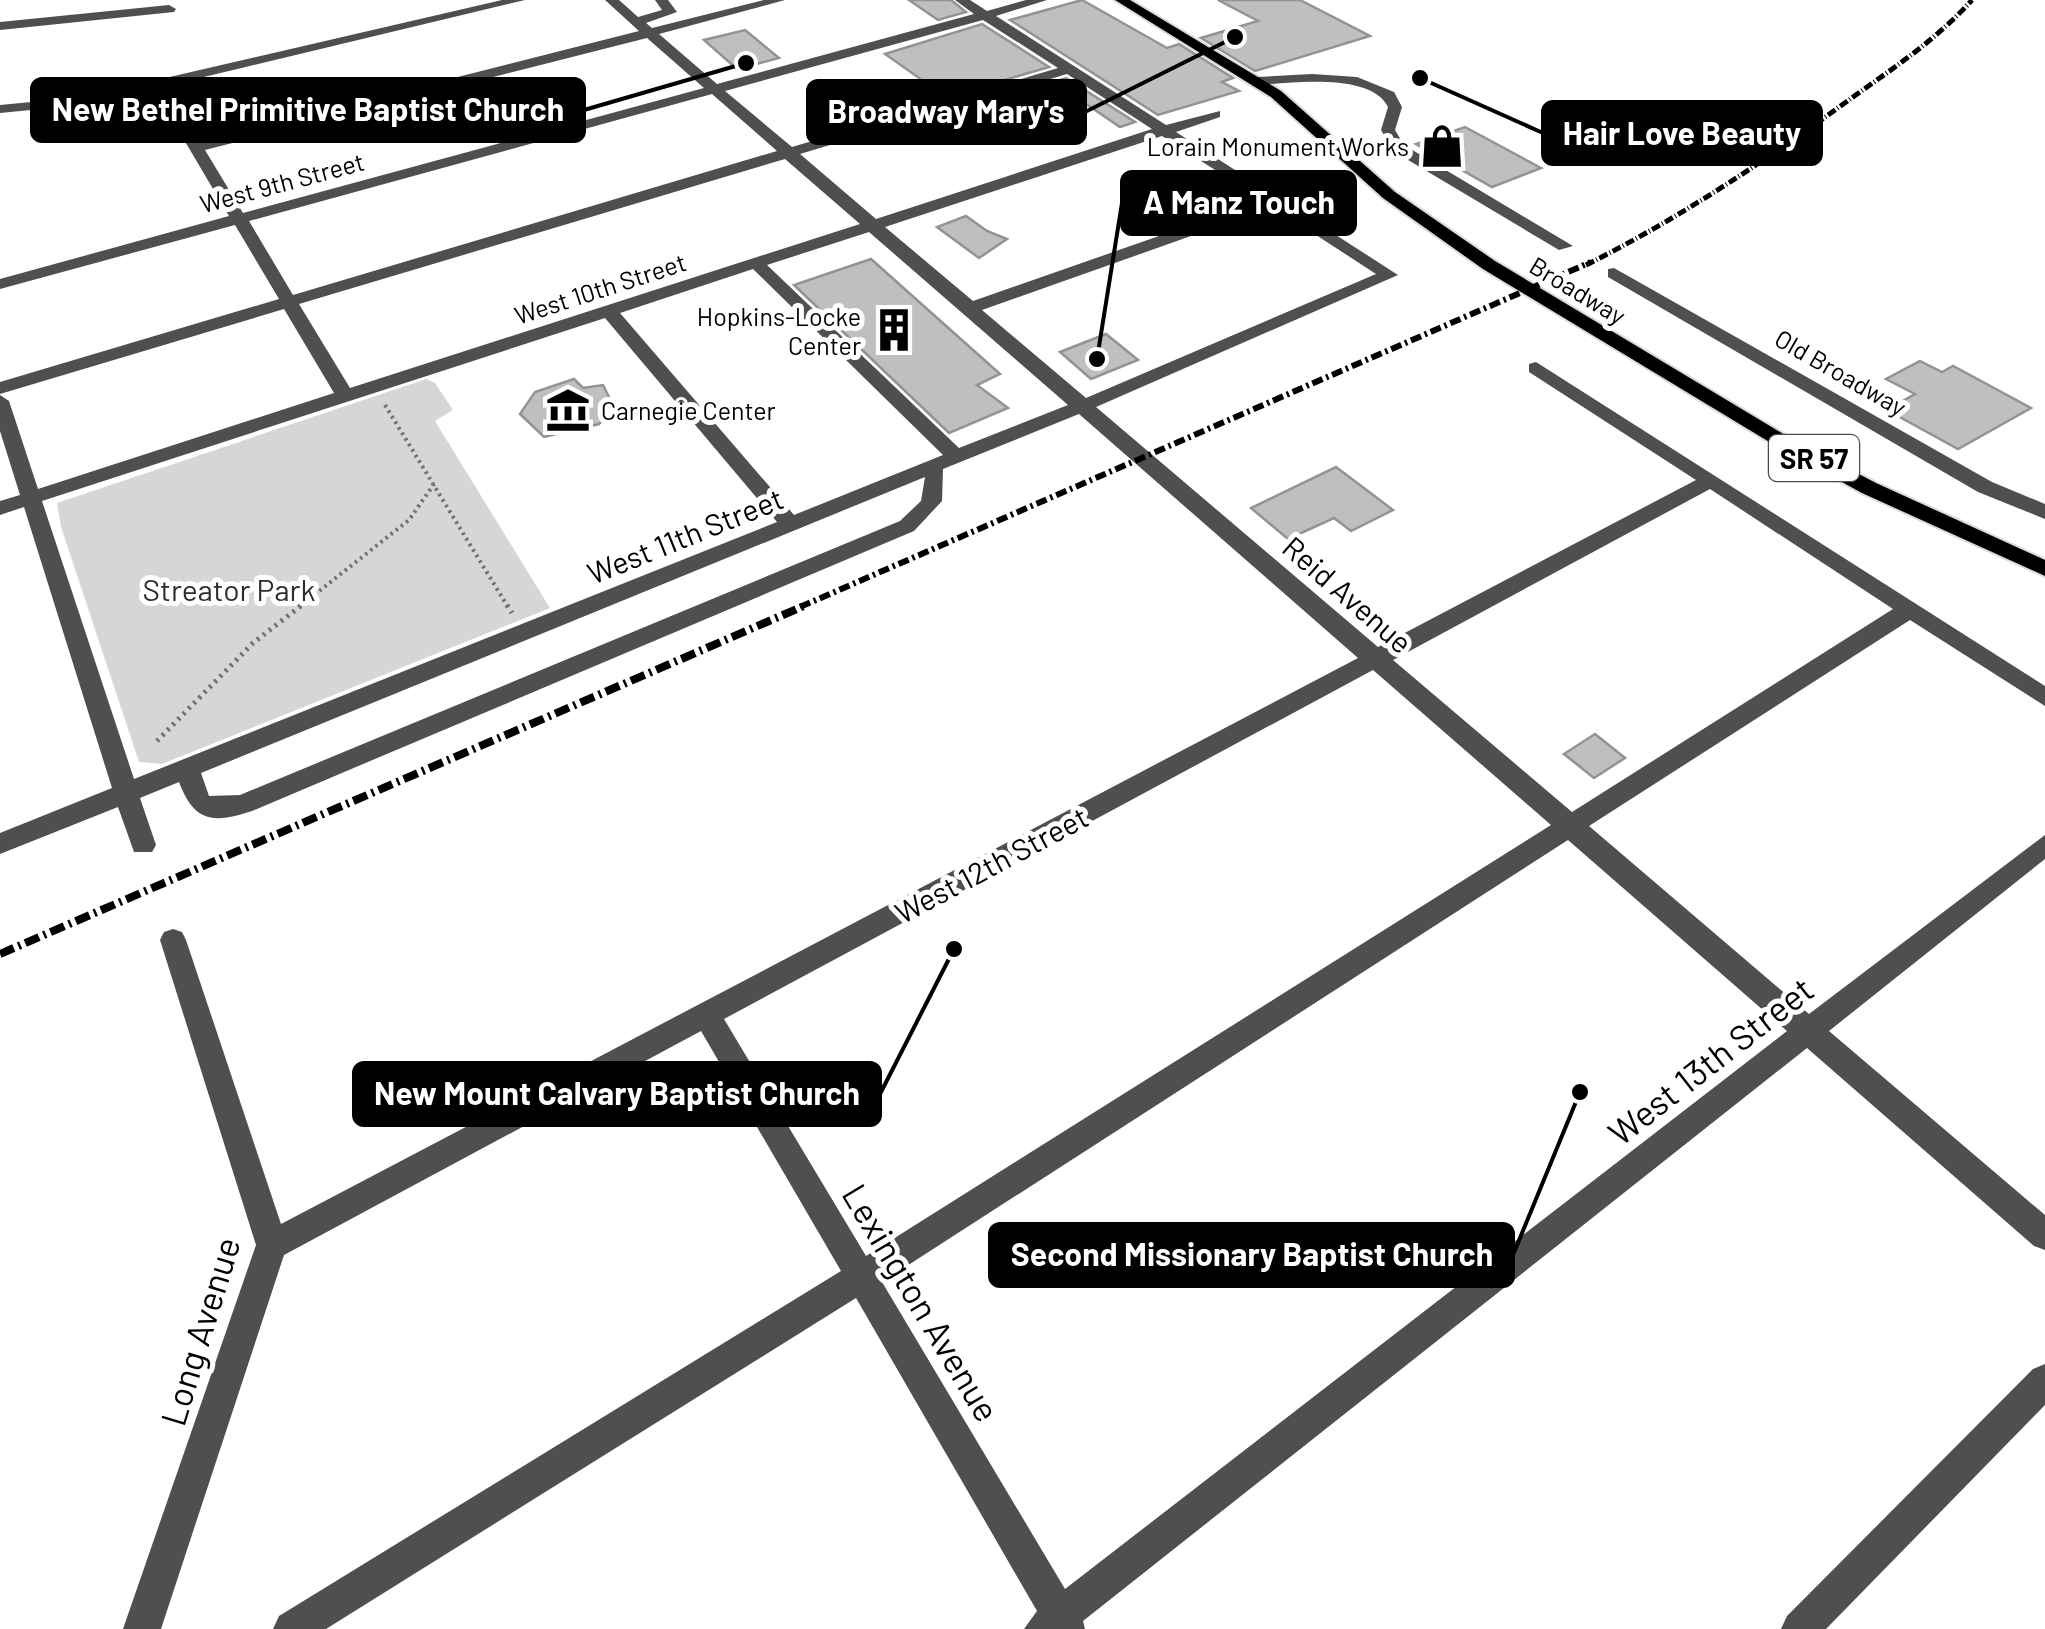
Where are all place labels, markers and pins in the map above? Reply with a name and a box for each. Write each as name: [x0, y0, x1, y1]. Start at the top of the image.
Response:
callout: New Bethel Primitive Baptist Church: [32, 79, 584, 141]
callout: Broadway Mary's: [808, 81, 1085, 143]
callout: Hair Love Beauty: [1543, 102, 1821, 164]
shop icon: Lorain Monument Works: [1418, 122, 1466, 170]
place label: Lorain Monument Works: [1147, 131, 1409, 161]
callout: A Manz Touch: [1122, 172, 1355, 234]
place label: Hopkins-Locke Center: [697, 301, 861, 360]
building icon: Hopkins-Locke Center: [870, 306, 918, 354]
museum icon: Carnegie Center: [544, 386, 592, 434]
place label: Carnegie Center: [601, 395, 776, 425]
callout: New Mount Calvary Baptist Church: [354, 1063, 880, 1125]
callout: Second Missionary Baptist Church: [990, 1224, 1513, 1286]

